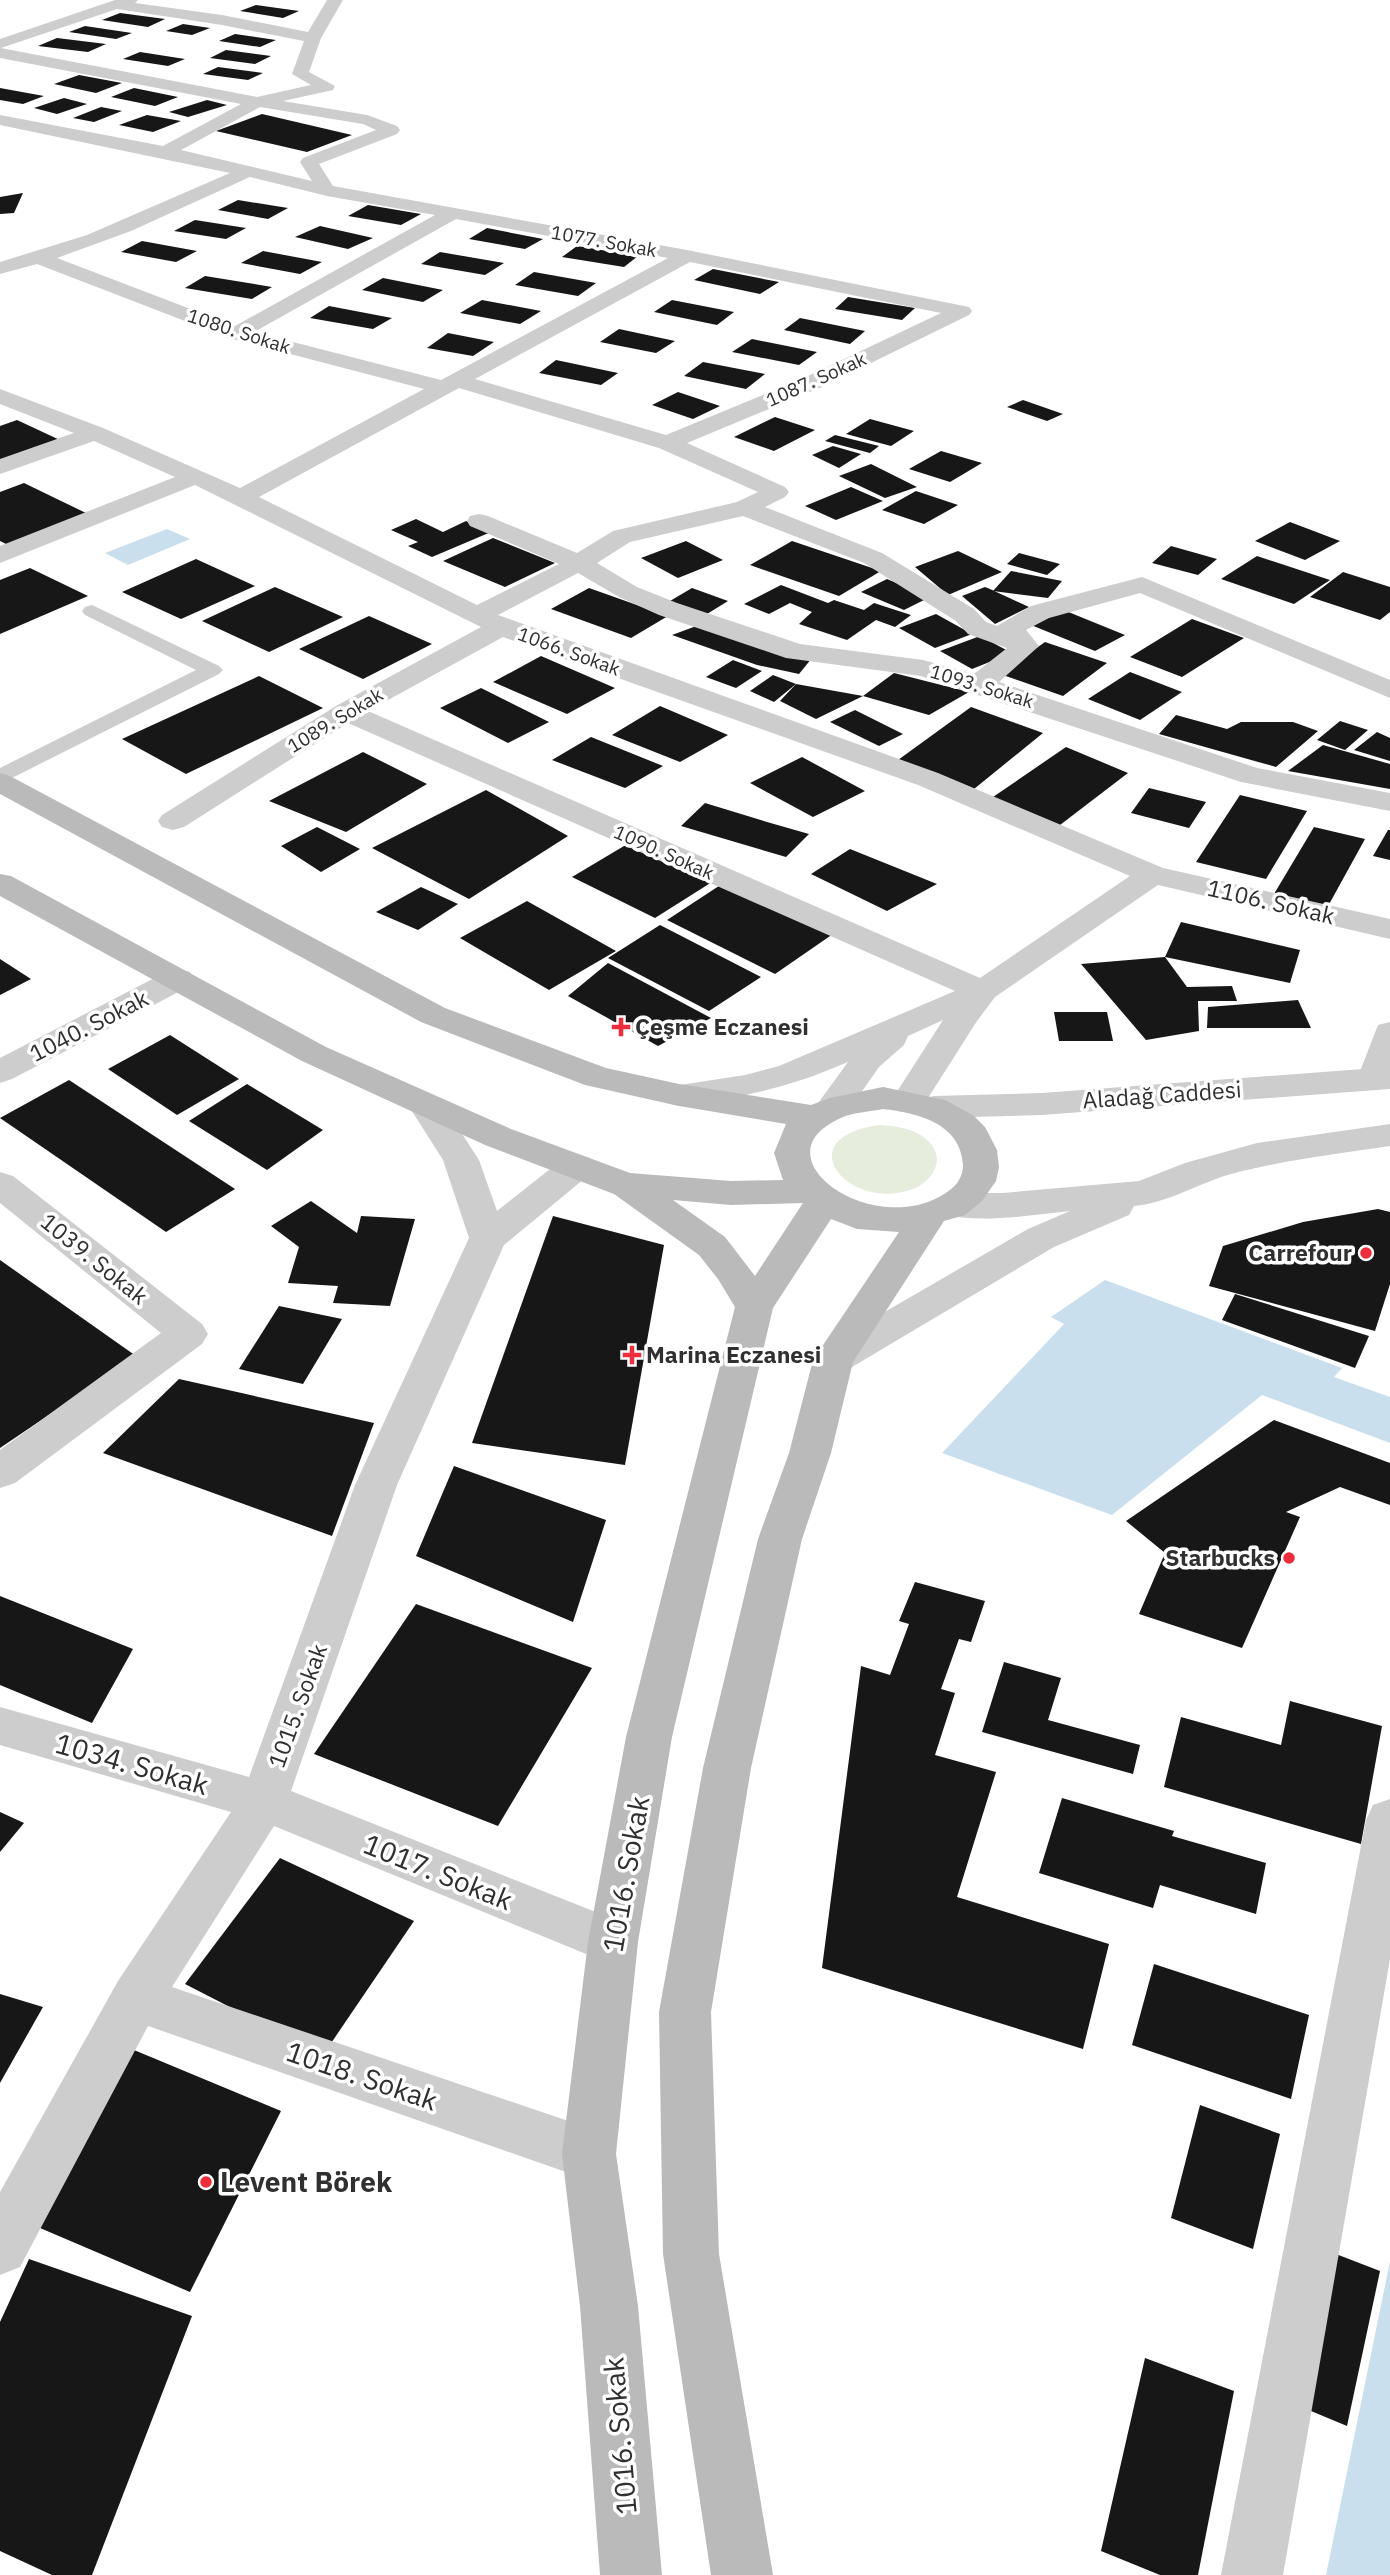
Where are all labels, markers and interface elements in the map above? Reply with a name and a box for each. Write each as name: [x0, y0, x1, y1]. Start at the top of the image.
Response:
street label: 1077. Sokak: [549, 220, 659, 262]
street label: 1080. Sokak: [184, 303, 294, 359]
street label: 1087. Sokak: [762, 346, 870, 412]
street label: 1066. Sokak: [515, 621, 623, 681]
street label: 1093. Sokak: [927, 659, 1037, 713]
street label: 1089. Sokak: [283, 682, 387, 758]
street label: 1090. Sokak: [610, 819, 718, 885]
street label: 1106. Sokak: [1205, 872, 1338, 930]
street label: 1040. Sokak: [24, 982, 153, 1068]
place label: Çeşme Eczanesi: [635, 1011, 809, 1041]
marker: Çeşme Eczanesi: [613, 1019, 629, 1035]
street label: Aladağ Caddesi: [1081, 1073, 1242, 1115]
street label: 1039. Sokak: [35, 1206, 154, 1311]
place label: Carrefour: [1248, 1237, 1352, 1267]
marker: Carrefour: [1358, 1245, 1374, 1261]
place label: Marina Eczanesi: [646, 1339, 821, 1369]
marker: Marina Eczanesi: [624, 1347, 640, 1363]
place label: Starbucks: [1165, 1542, 1275, 1572]
marker: Starbucks: [1281, 1550, 1297, 1566]
street label: 1015. Sokak: [261, 1640, 333, 1772]
street label: 1034. Sokak: [51, 1724, 213, 1803]
street label: 1016. Sokak: [594, 1793, 657, 1955]
street label: 1017. Sokak: [358, 1825, 518, 1918]
street label: 1018. Sokak: [282, 2032, 443, 2119]
place label: Levent Börek: [220, 2163, 393, 2200]
marker: Levent Börek: [198, 2174, 214, 2190]
street label: 1016. Sokak: [594, 2356, 645, 2516]

